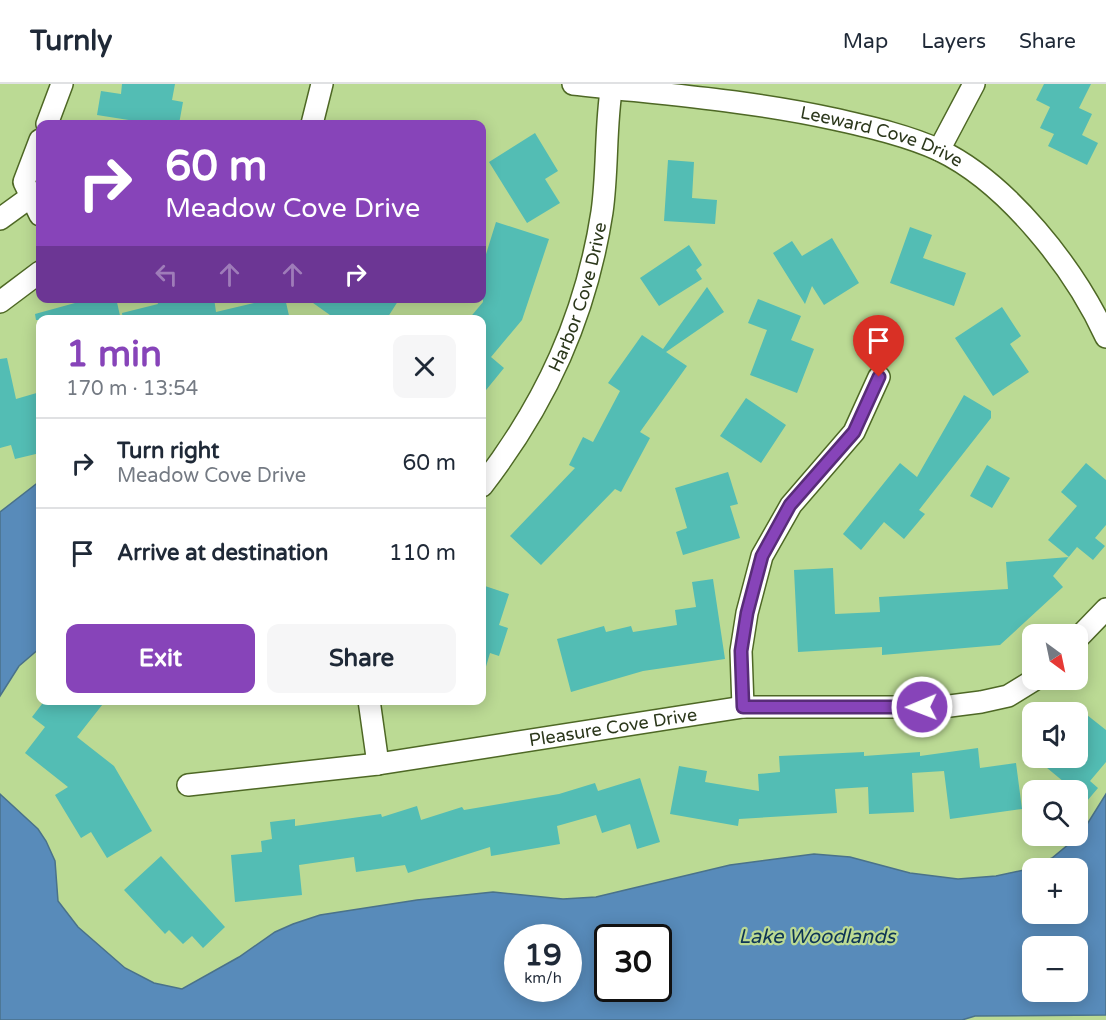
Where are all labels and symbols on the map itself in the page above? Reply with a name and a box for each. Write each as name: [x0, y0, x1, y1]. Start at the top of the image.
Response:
street label: Leeward Cove Drive: [798, 101, 967, 172]
street label: Harbor Cove Drive: [544, 220, 611, 375]
pin: [853, 315, 904, 377]
north arrow: [1022, 624, 1088, 690]
position arrow: [890, 675, 954, 739]
street label: Pleasure Cove Drive: [527, 703, 699, 751]
speed limit sign: 30: [594, 924, 672, 1002]
water label: Lake Woodlands: [739, 925, 897, 949]

